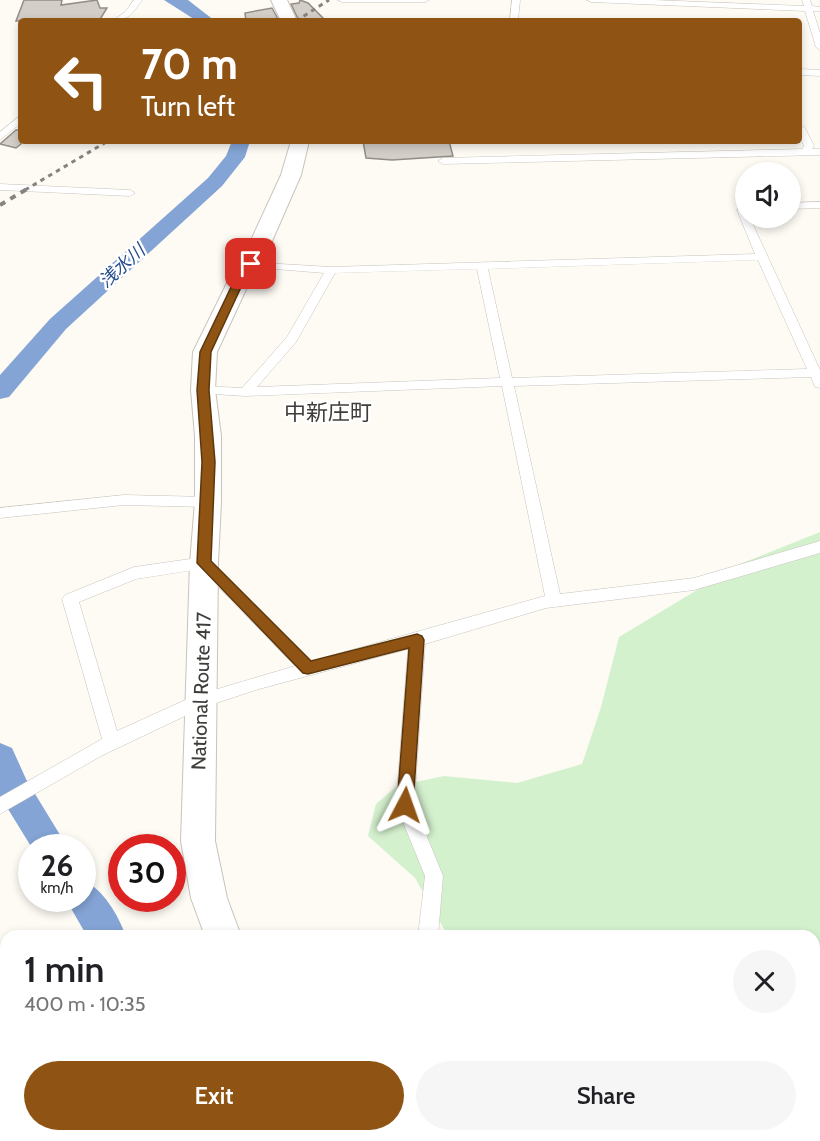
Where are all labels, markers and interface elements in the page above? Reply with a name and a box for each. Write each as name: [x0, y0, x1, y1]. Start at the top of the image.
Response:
text: 70 m: [141, 38, 238, 90]
icon: left: [42, 42, 120, 120]
text: Turn left: [141, 90, 235, 123]
map controls: [735, 162, 801, 228]
button: sound: [735, 162, 801, 228]
water label: 浅水川: [95, 238, 151, 292]
pin: [225, 238, 276, 289]
icon: arrive: [234, 247, 267, 280]
district label: 中新庄町: [284, 399, 372, 426]
street label: National Route 417: [186, 612, 216, 770]
position arrow: [373, 773, 437, 837]
speed limit sign: 30: [108, 834, 186, 912]
text: 26: [41, 847, 73, 884]
text: km/h: [41, 879, 73, 897]
text: 1 min: [24, 947, 104, 991]
button: close: [733, 950, 796, 1013]
text: 400 m · 10:35: [24, 992, 146, 1016]
button: Exit: [24, 1061, 404, 1130]
button: Share: [416, 1061, 796, 1130]

